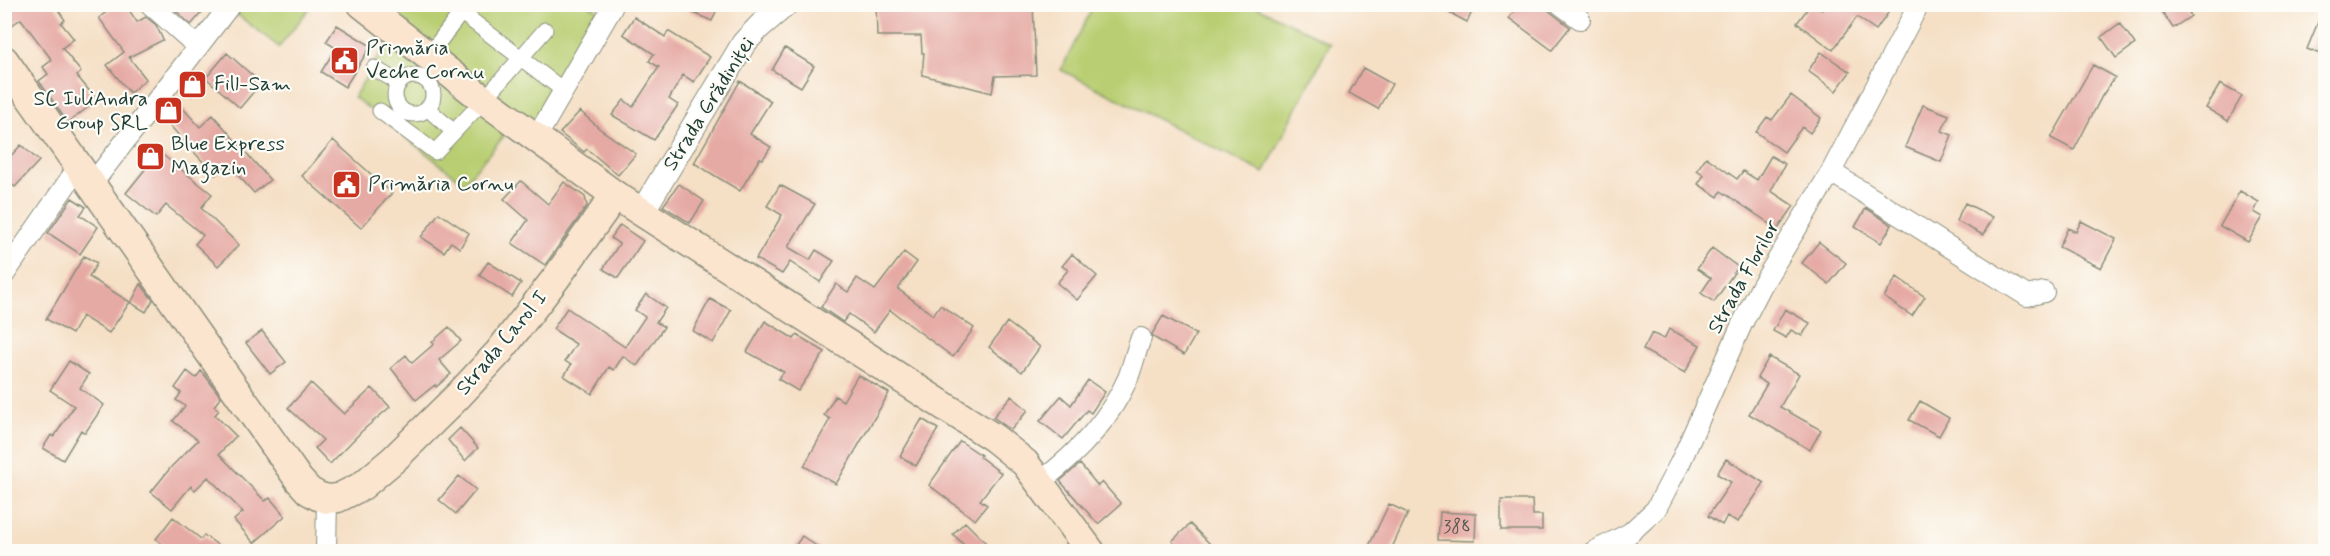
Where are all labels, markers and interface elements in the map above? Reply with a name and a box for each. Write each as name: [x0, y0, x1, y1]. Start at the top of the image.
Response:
street label: Strada Grădiniței: [657, 32, 761, 176]
place label: Primăria Veche Cornu: [366, 34, 485, 86]
public building icon: Primăria Veche Cornu: [329, 44, 361, 76]
shop icon: Fill-Sam: [177, 68, 209, 100]
place label: Fill-Sam: [214, 70, 291, 98]
place label: SC IuliAndra Group SRL: [33, 85, 148, 137]
shop icon: SC IuliAndra Group SRL: [153, 95, 185, 127]
place label: Blue Express Magazin: [171, 130, 285, 184]
shop icon: Blue Express Magazin: [134, 140, 166, 172]
public building icon: Primăria Cornu: [331, 168, 363, 200]
place label: Primăria Cornu: [368, 170, 514, 198]
street label: Strada Florilor: [1701, 215, 1787, 339]
street label: Strada Carol I: [450, 285, 554, 401]
house number: 388: [1443, 515, 1471, 539]

